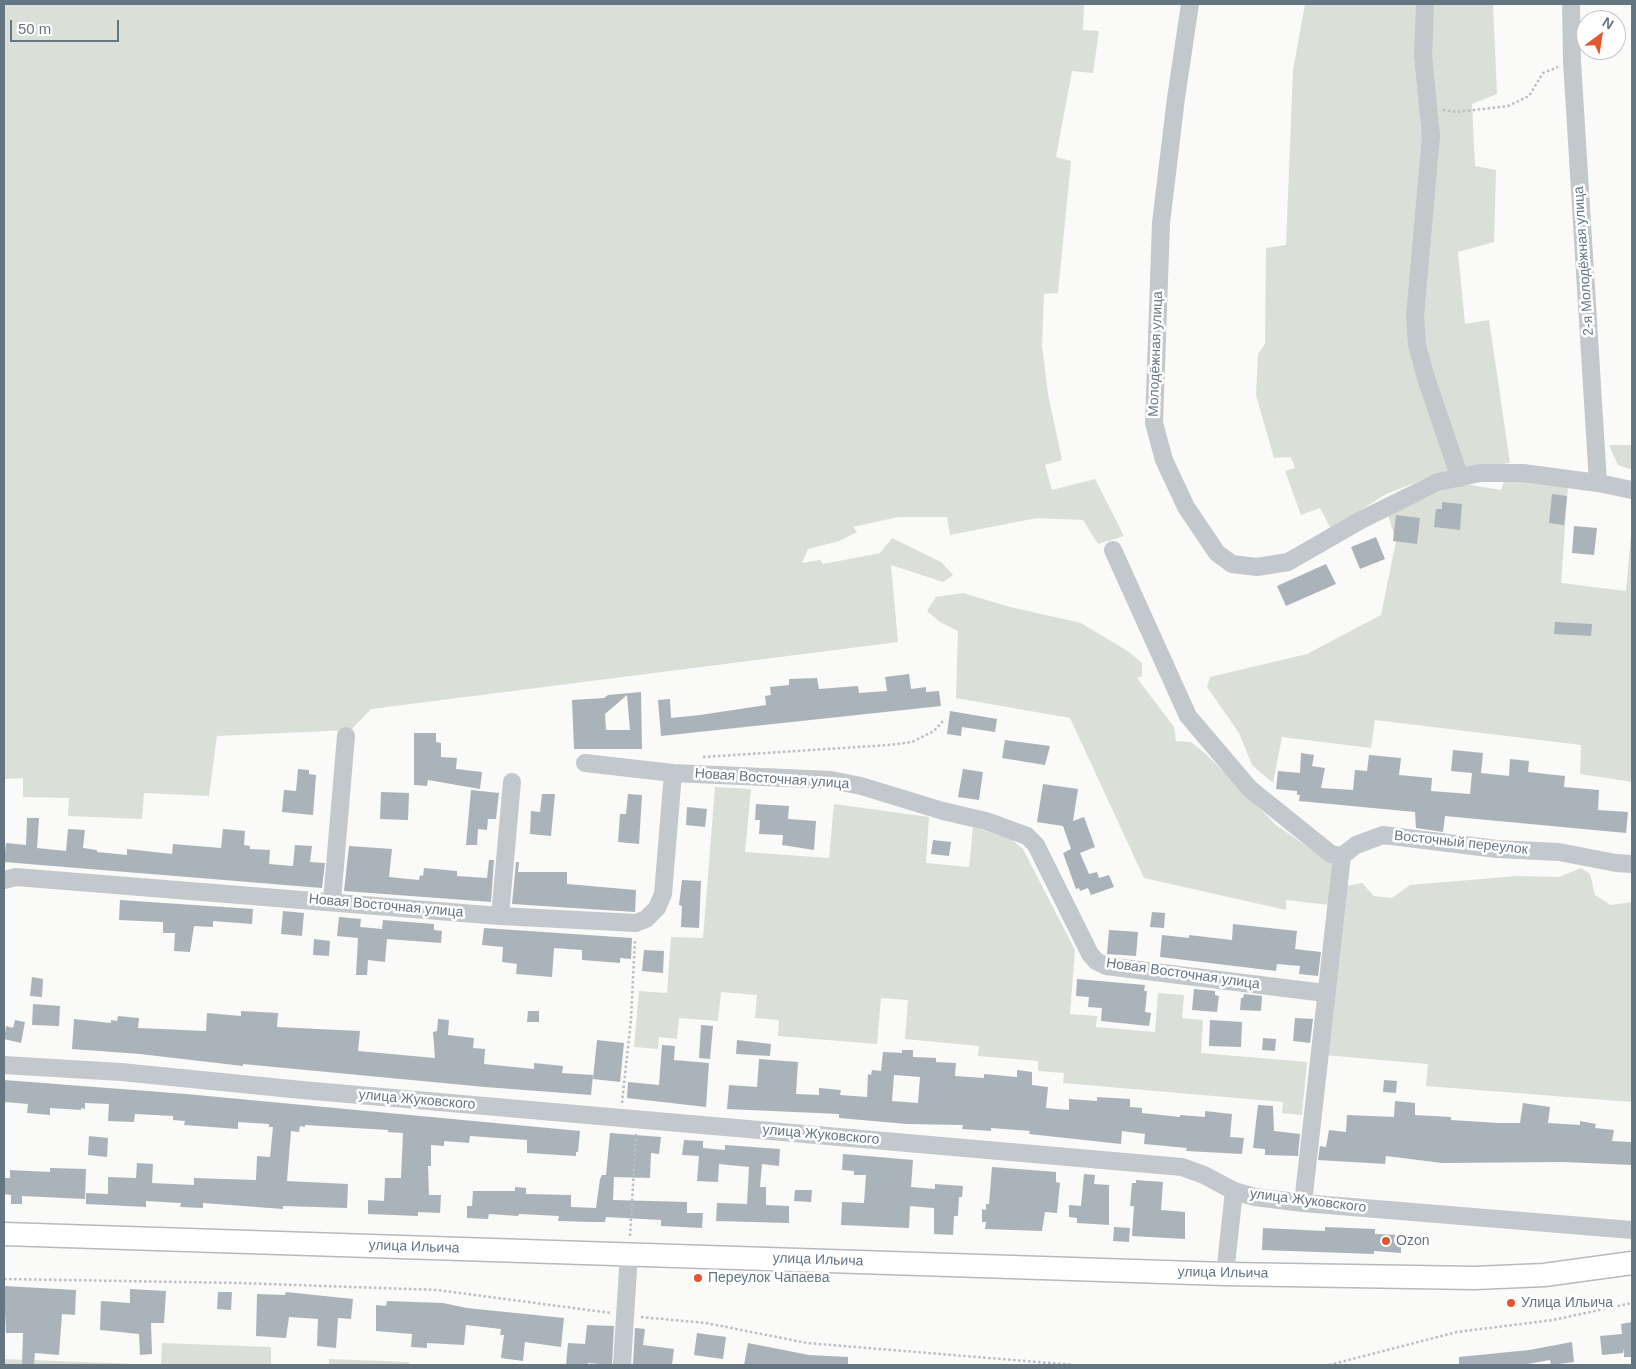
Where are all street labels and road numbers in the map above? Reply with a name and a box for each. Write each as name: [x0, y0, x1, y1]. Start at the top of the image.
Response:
street label: 2-я Молодёжная улица: [1570, 186, 1598, 336]
street label: Молодёжная улица: [1145, 291, 1167, 417]
street label: Новая Восточная улица: [694, 765, 850, 793]
street label: Восточный переулок: [1393, 828, 1529, 858]
street label: Новая Восточная улица: [308, 891, 464, 921]
street label: Новая Восточная улица: [1105, 955, 1261, 993]
street label: улица Жуковского: [358, 1087, 476, 1113]
street label: улица Жуковского: [762, 1122, 880, 1148]
street label: улица Жуковского: [1249, 1186, 1367, 1216]
street label: улица Ильича: [368, 1237, 460, 1257]
street label: улица Ильича: [772, 1250, 864, 1270]
street label: улица Ильича: [1177, 1264, 1269, 1282]

